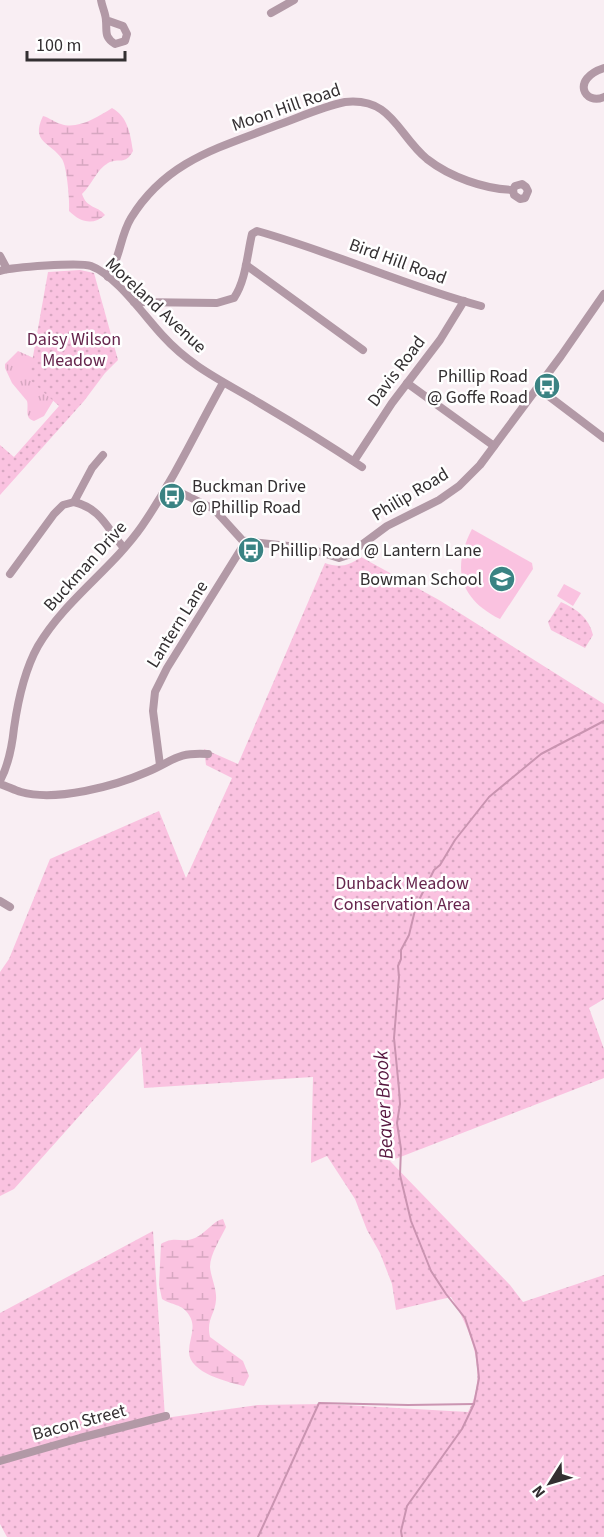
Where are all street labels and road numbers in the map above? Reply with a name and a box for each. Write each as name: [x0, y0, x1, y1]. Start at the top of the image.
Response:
street label: Moon Hill Road: [228, 77, 344, 138]
street label: Bird Hill Road: [346, 232, 450, 291]
street label: Moreland Avenue: [99, 252, 212, 359]
street label: Davis Road: [362, 331, 431, 412]
street label: Philip Road: [367, 462, 453, 527]
street label: Buckman Drive: [38, 516, 133, 617]
street label: Lantern Lane: [141, 576, 214, 673]
street label: Bacon Street: [30, 1398, 129, 1447]

